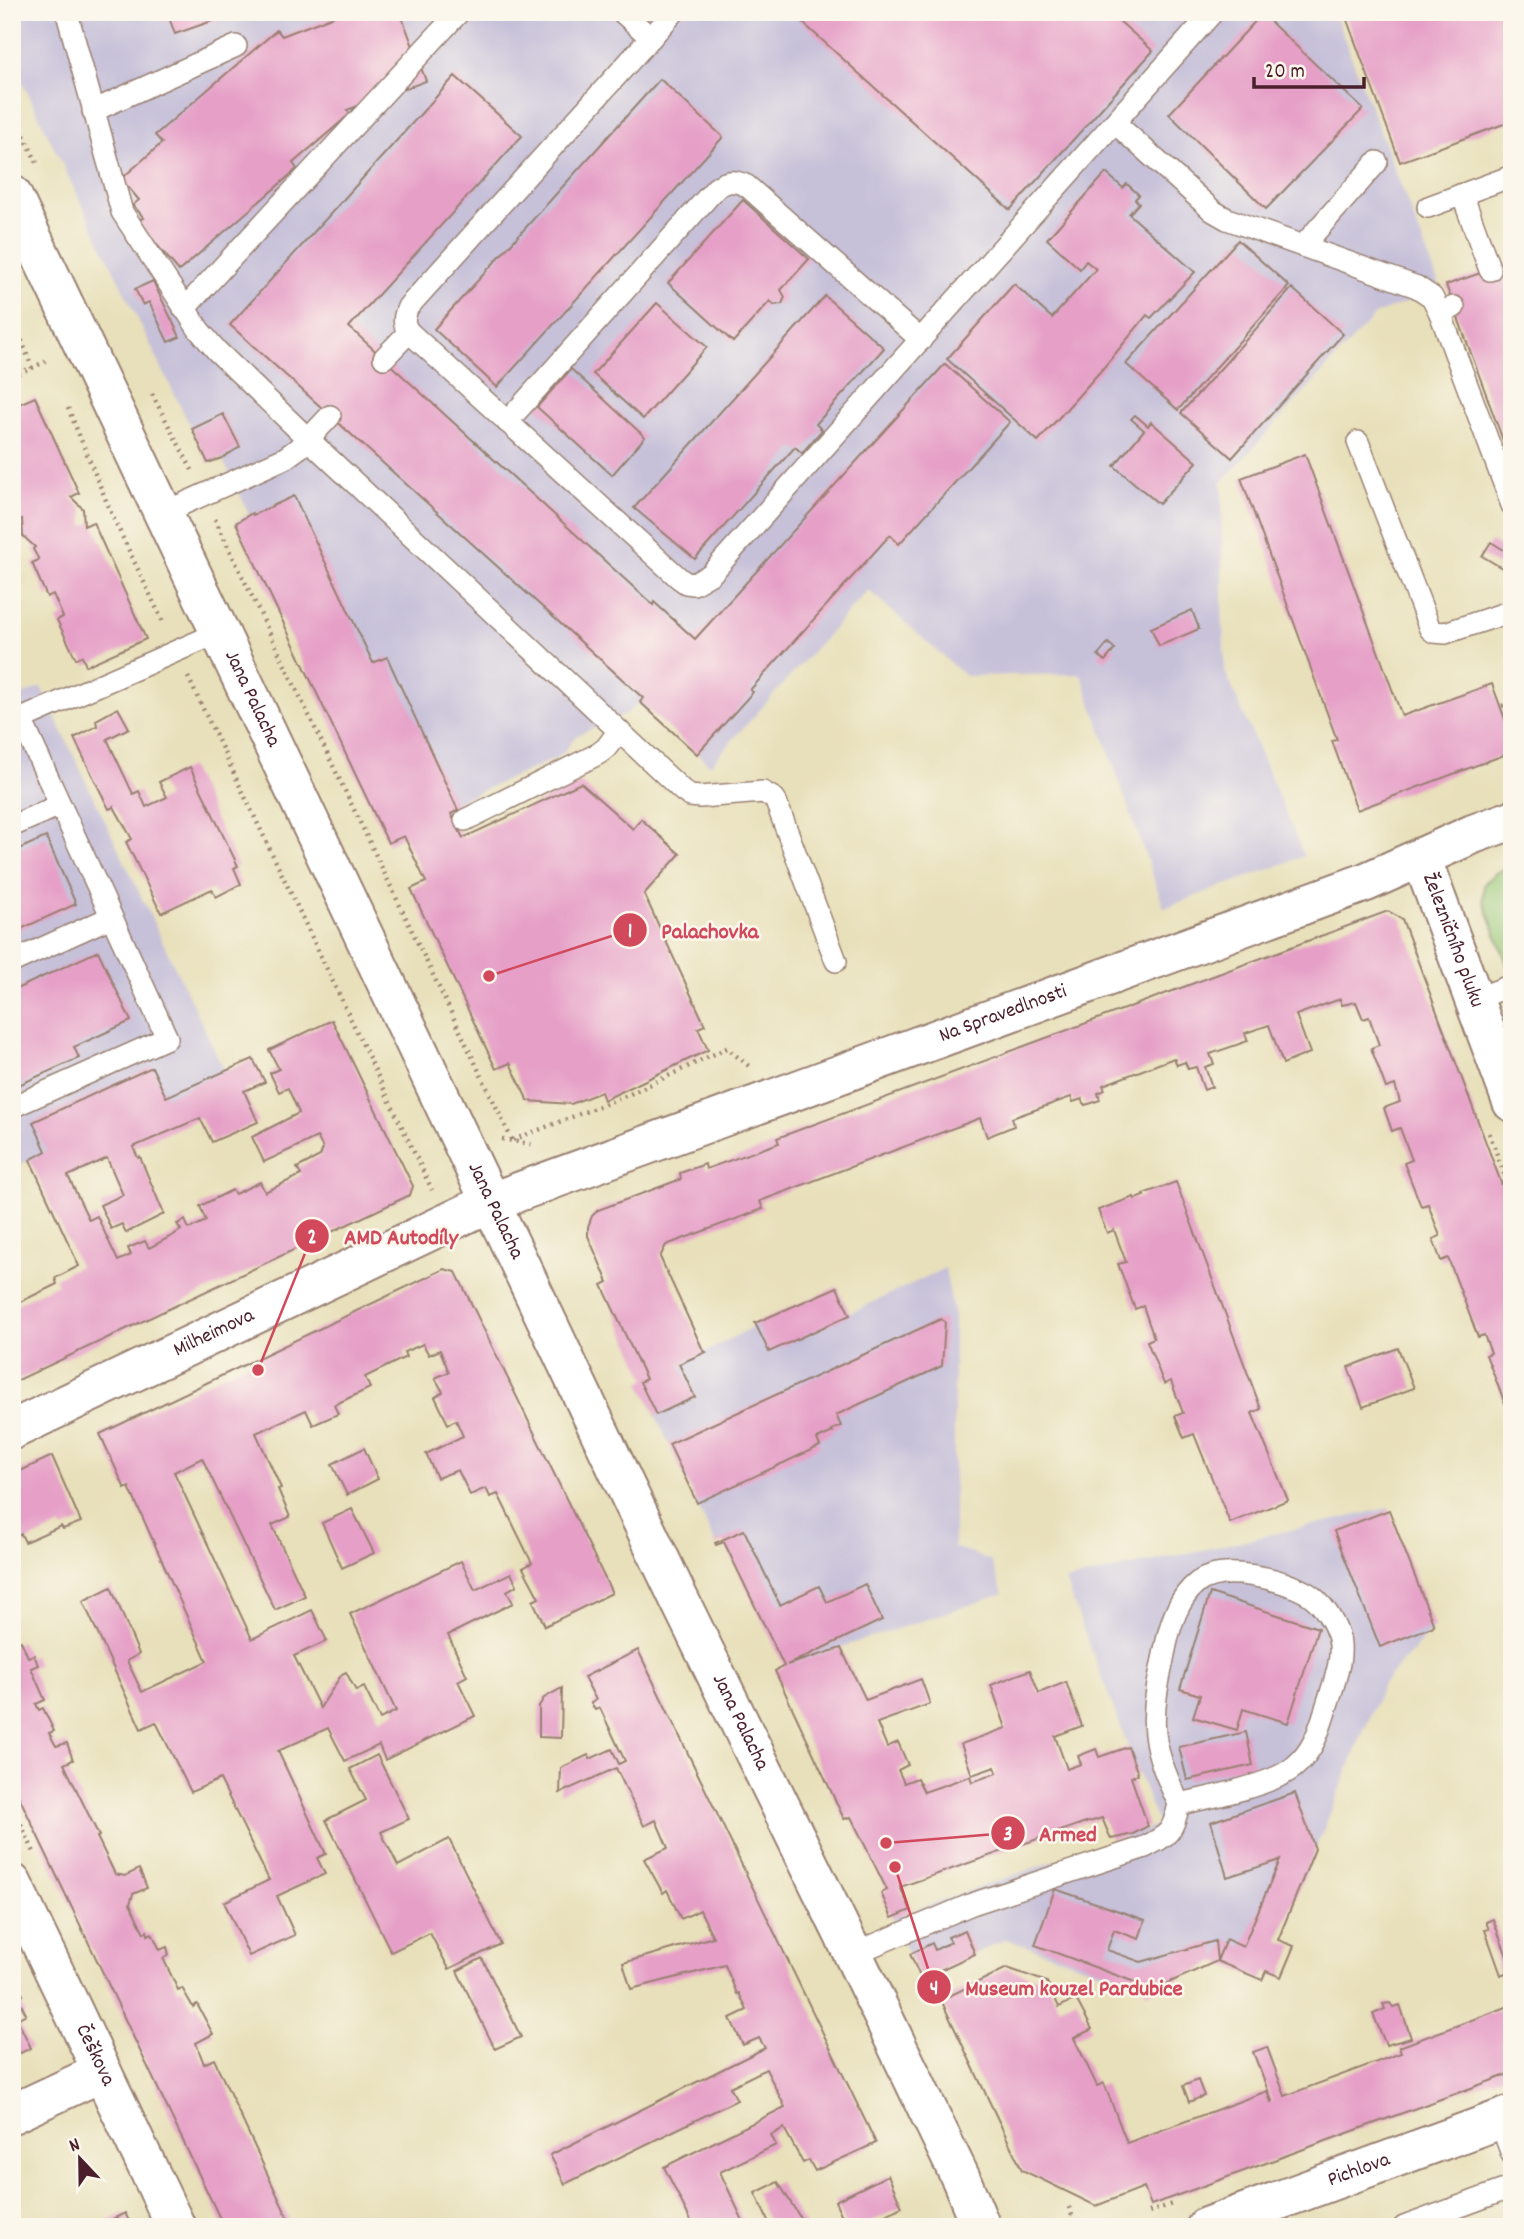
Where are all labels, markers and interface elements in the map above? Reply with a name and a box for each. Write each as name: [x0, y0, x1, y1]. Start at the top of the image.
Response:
scale bar: [1254, 46, 1365, 90]
text: 20 m: [1265, 58, 1305, 88]
street label: Jana Palacha: [216, 646, 288, 754]
street label: Železničního pluku: [1413, 869, 1491, 1012]
callout: Palachovka: [612, 908, 772, 952]
text: Palachovka: [661, 917, 760, 950]
text: 1: [628, 918, 632, 948]
street label: Na Spravedlnosti: [935, 977, 1072, 1052]
street label: Jana Palacha: [459, 1158, 531, 1266]
callout: AMD Autodíly: [295, 1214, 472, 1258]
text: AMD Autodíly: [344, 1223, 460, 1256]
text: 2: [307, 1224, 317, 1254]
street label: Milheimova: [169, 1301, 261, 1366]
street label: Jana Palacha: [703, 1669, 776, 1777]
callout: Armed: [990, 1811, 1111, 1855]
text: Armed: [1039, 1820, 1097, 1853]
text: 3: [1003, 1821, 1013, 1851]
callout: Museum kouzel Pardubice: [916, 1965, 1197, 2009]
text: Museum kouzel Pardubice: [965, 1974, 1183, 2007]
text: 4: [930, 1975, 938, 2005]
street label: Češkova: [67, 2019, 122, 2092]
north arrow: [46, 2124, 116, 2194]
text: N: [66, 2132, 84, 2161]
street label: Pichlova: [1324, 2145, 1396, 2196]

